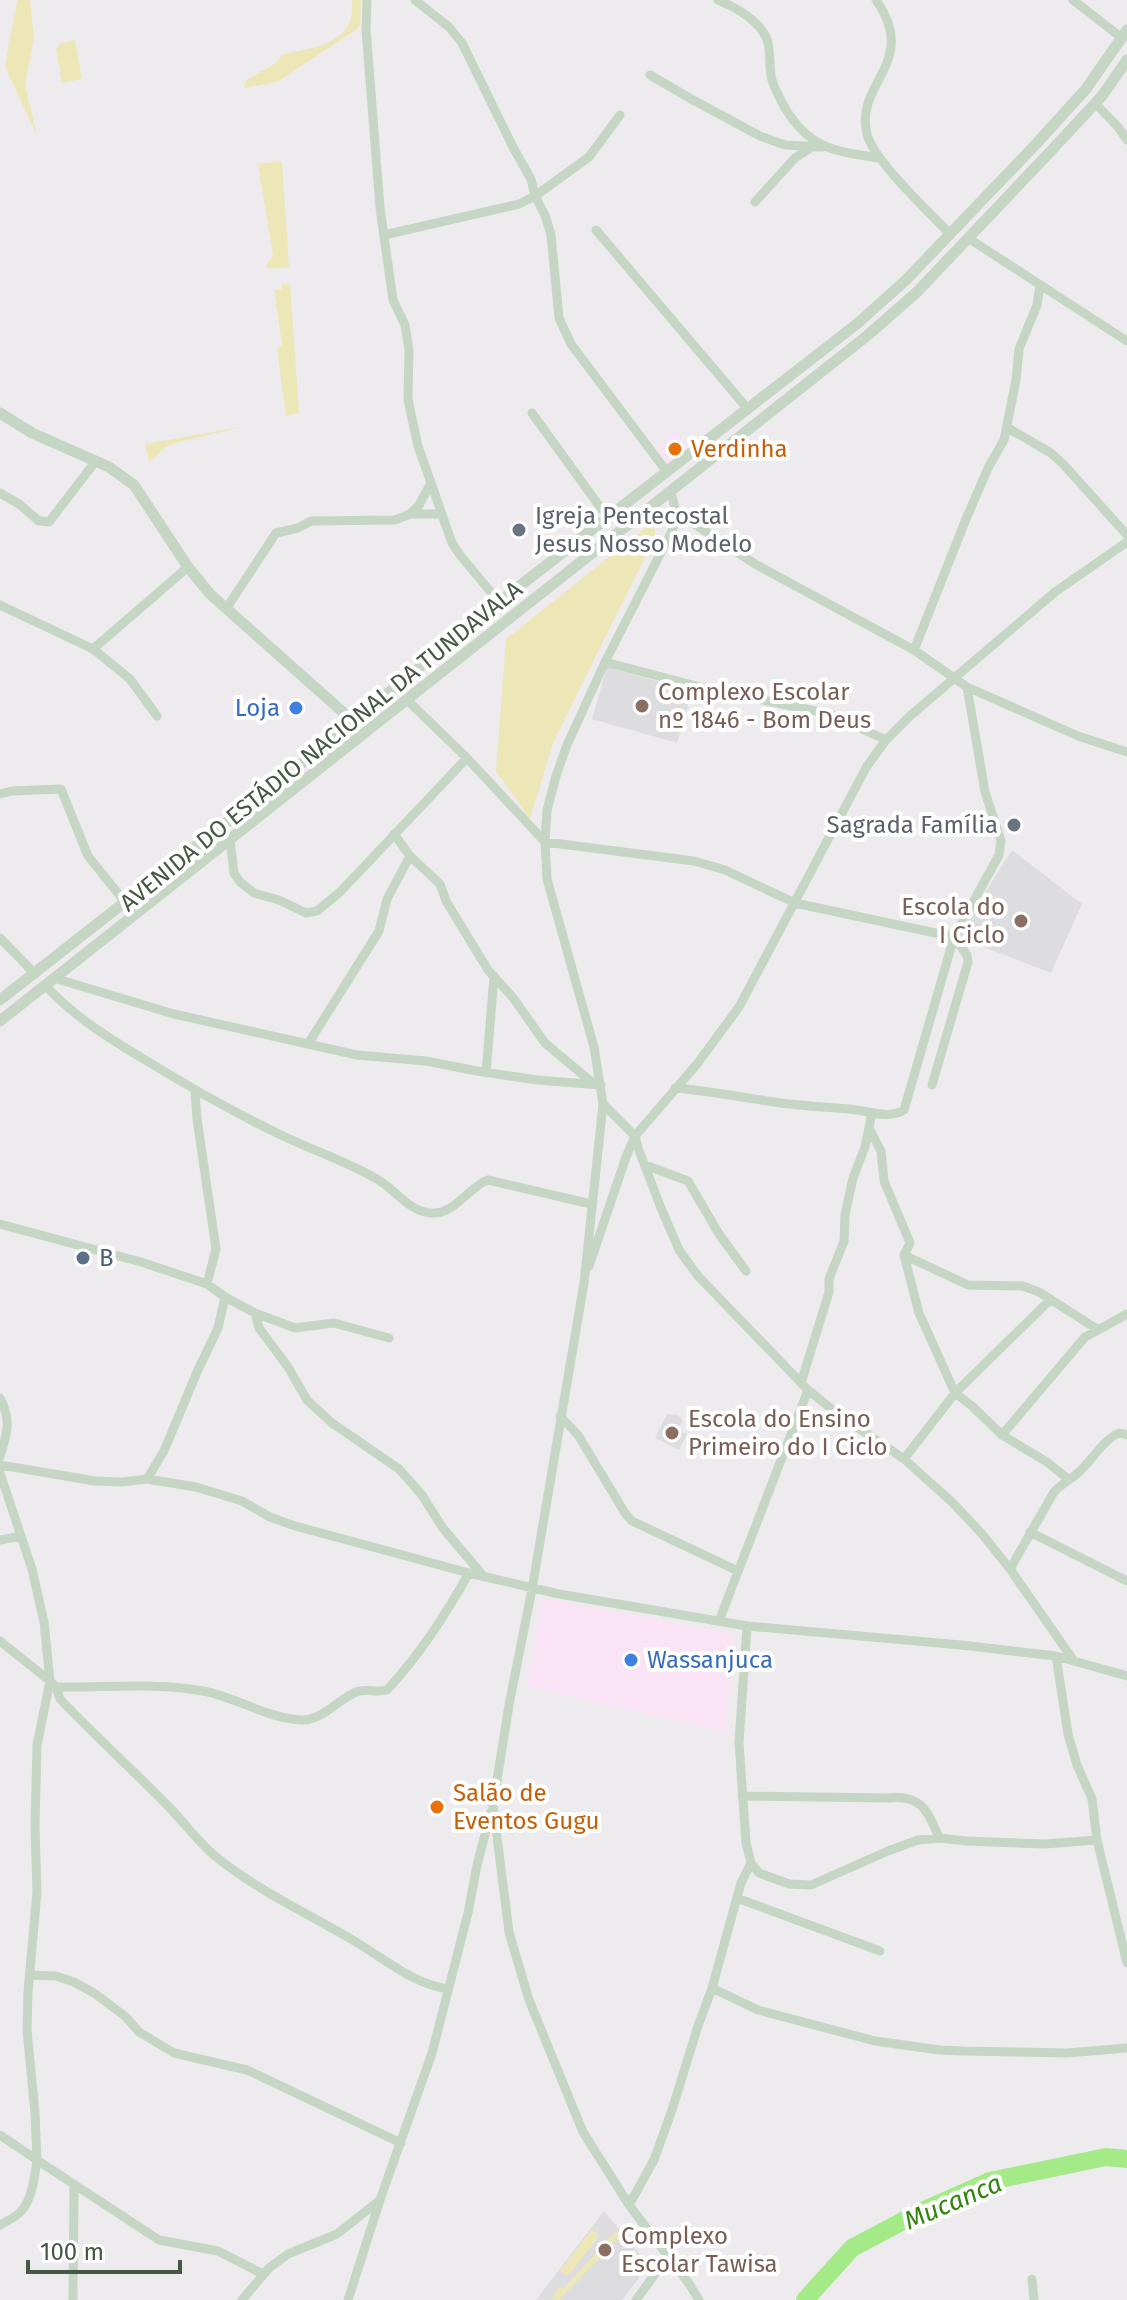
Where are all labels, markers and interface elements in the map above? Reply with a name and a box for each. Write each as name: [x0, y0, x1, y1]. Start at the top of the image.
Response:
place label: Verdinha: [691, 435, 788, 463]
marker: Verdinha: [666, 440, 684, 458]
place label: Igreja Pentecostal Jesus Nosso Modelo: [535, 502, 752, 558]
marker: Igreja Pentecostal Jesus Nosso Modelo: [510, 521, 528, 539]
street label: AVENIDA DO ESTÁDIO NACIONAL DA TUNDAVALA: [114, 574, 528, 917]
place label: Complexo Escolar nº 1846 - Bom Deus: [658, 678, 871, 734]
place label: Loja: [235, 694, 280, 722]
marker: Complexo Escolar nº 1846 - Bom Deus: [633, 697, 651, 715]
marker: Loja: [287, 699, 305, 717]
place label: Sagrada Família: [827, 811, 998, 839]
marker: Sagrada Família: [1005, 816, 1023, 834]
place label: Escola do I Ciclo: [901, 893, 1005, 949]
marker: Escola do I Ciclo: [1012, 912, 1030, 930]
place label: B: [99, 1244, 114, 1272]
marker: B: [74, 1249, 92, 1267]
place label: Escola do Ensino Primeiro do I Ciclo: [688, 1405, 888, 1461]
marker: Escola do Ensino Primeiro do I Ciclo: [663, 1424, 681, 1442]
place label: Wassanjuca: [647, 1646, 773, 1674]
marker: Wassanjuca: [622, 1651, 640, 1669]
place label: Salão de Eventos Gugu: [453, 1779, 599, 1835]
marker: Salão de Eventos Gugu: [428, 1798, 446, 1816]
water label: Mucanca: [899, 2168, 1007, 2236]
place label: Complexo Escolar Tawisa: [621, 2222, 778, 2278]
scale bar: [28, 2224, 180, 2274]
text: 100 m: [40, 2238, 104, 2266]
marker: Complexo Escolar Tawisa: [596, 2241, 614, 2259]

